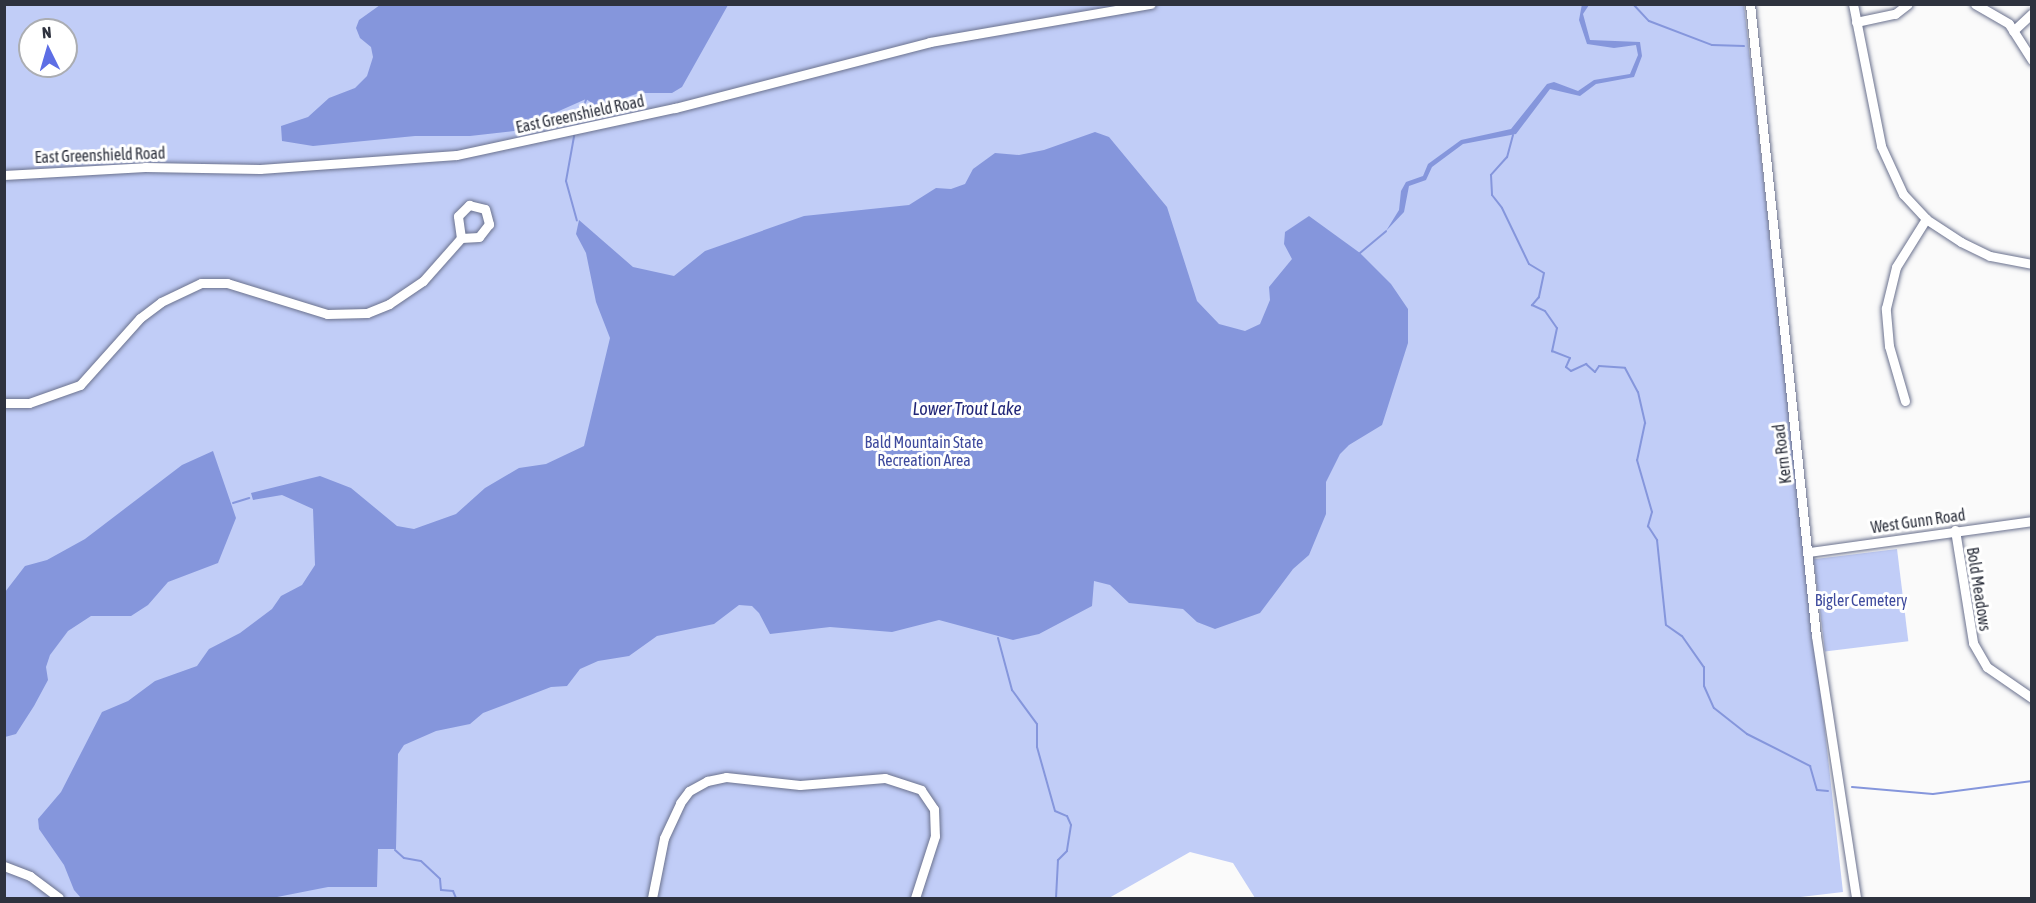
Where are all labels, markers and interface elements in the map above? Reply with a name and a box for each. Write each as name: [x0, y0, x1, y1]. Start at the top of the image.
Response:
north arrow: [18, 18, 78, 78]
text: N: [41, 23, 52, 41]
street label: East Greenshield Road: [514, 91, 646, 137]
street label: East Greenshield Road: [34, 143, 166, 167]
water label: Lower Trout Lake: [912, 398, 1022, 420]
street label: Kern Road: [1769, 423, 1795, 485]
park label: Bald Mountain State Recreation Area: [865, 432, 983, 470]
street label: West Gunn Road: [1869, 505, 1967, 537]
street label: Bold Meadows: [1963, 546, 1995, 632]
park label: Bigler Cemetery: [1815, 590, 1907, 610]

